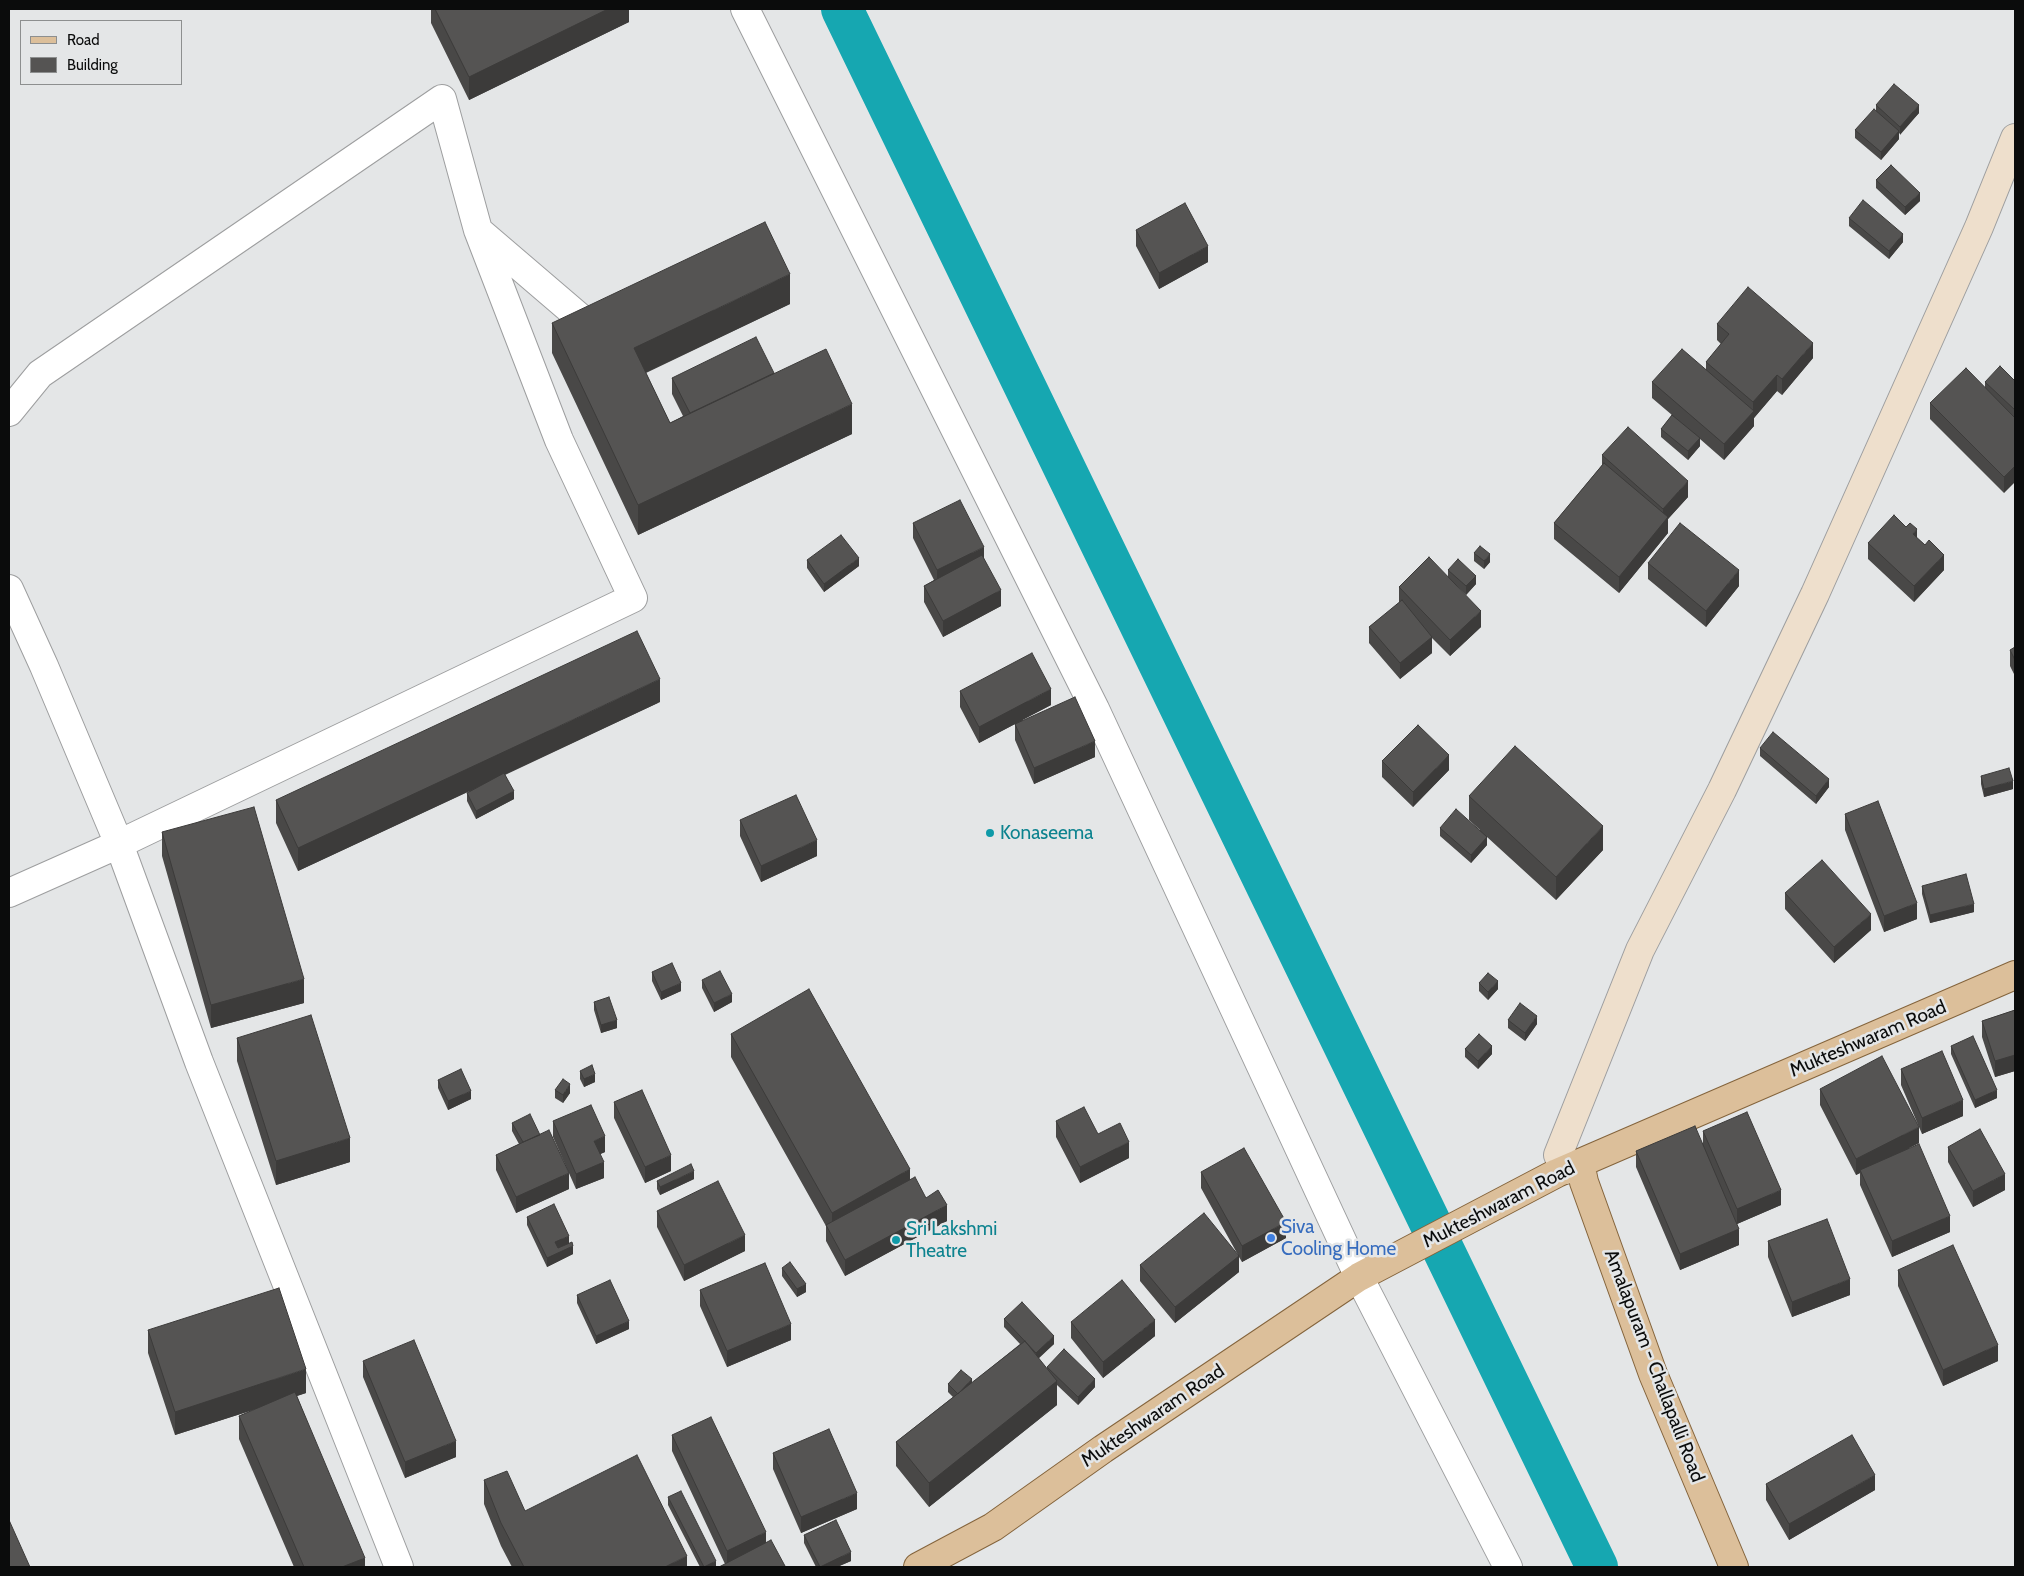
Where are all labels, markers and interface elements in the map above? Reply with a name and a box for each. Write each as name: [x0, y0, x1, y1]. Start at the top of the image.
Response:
legend: [20, 20, 182, 85]
text: Road: [67, 31, 100, 49]
text: Building: [67, 56, 118, 74]
place label: Konaseema: [1000, 822, 1093, 844]
marker: Konaseema: [984, 827, 996, 839]
street label: Mukteshwaram Road: [1786, 996, 1950, 1082]
street label: Mukteshwaram Road: [1419, 1157, 1579, 1253]
place label: Siva Cooling Home: [1281, 1216, 1396, 1260]
place label: Sri Lakshmi Theatre: [906, 1218, 997, 1262]
marker: Siva Cooling Home: [1265, 1232, 1277, 1244]
marker: Sri Lakshmi Theatre: [890, 1234, 902, 1246]
street label: Amalapuram - Challapalli Road: [1599, 1246, 1709, 1486]
street label: Mukteshwaram Road: [1077, 1360, 1229, 1472]

